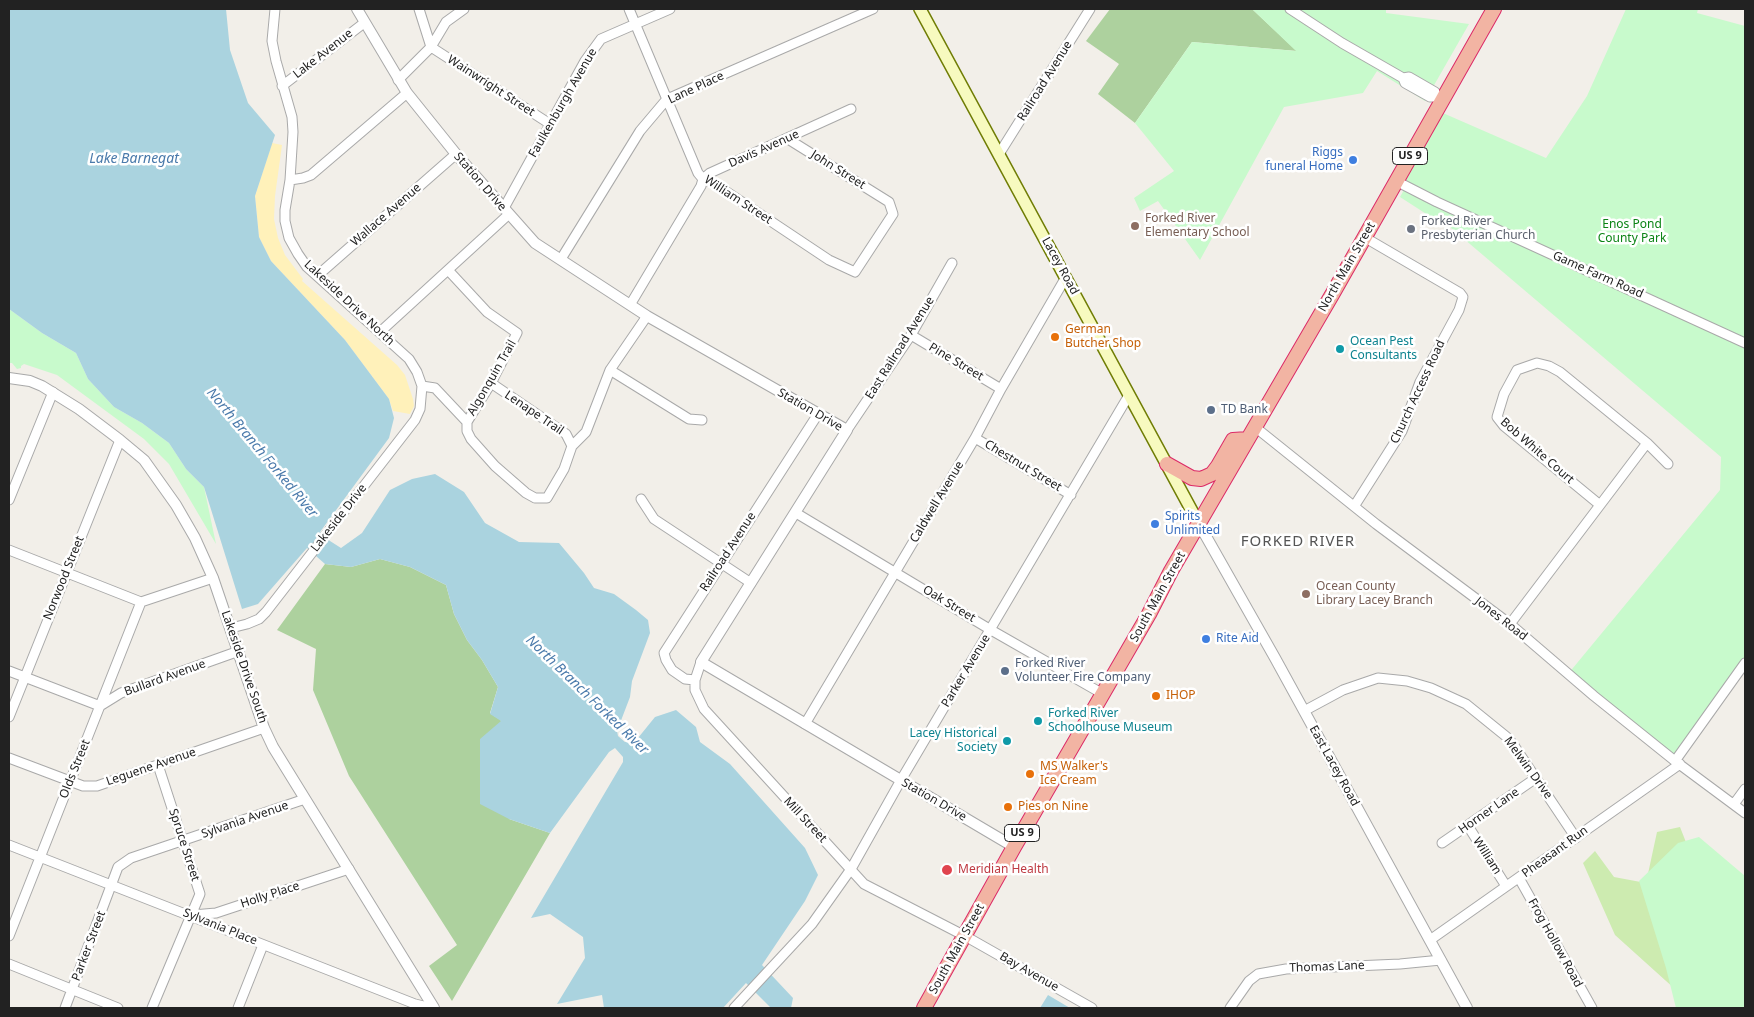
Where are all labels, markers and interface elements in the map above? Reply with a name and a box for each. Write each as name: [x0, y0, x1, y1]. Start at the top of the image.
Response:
street label: Lake Avenue: [290, 26, 356, 82]
street label: Railroad Avenue: [1015, 38, 1075, 124]
street label: Faulkenburgh Avenue: [526, 46, 600, 160]
street label: Wainwright Street: [445, 52, 537, 120]
street label: Lane Place: [666, 69, 726, 107]
street label: Davis Avenue: [727, 127, 801, 171]
place label: Riggs funeral Home: [1265, 146, 1343, 174]
street label: John Street: [808, 147, 868, 193]
road number: US 9: [1392, 148, 1428, 164]
street label: Station Drive: [451, 150, 509, 214]
water label: Lake Barnegat: [89, 151, 179, 167]
marker: Riggs funeral Home: [1347, 154, 1359, 166]
street label: William Street: [701, 173, 775, 227]
street label: Wallace Avenue: [348, 181, 424, 249]
place label: Forked River Elementary School: [1145, 212, 1250, 240]
place label: Forked River Presbyterian Church: [1421, 215, 1535, 243]
park label: Enos Pond County Park: [1598, 218, 1666, 246]
marker: Forked River Elementary School: [1129, 220, 1141, 232]
street label: North Main Street: [1316, 220, 1378, 314]
marker: Forked River Presbyterian Church: [1405, 223, 1417, 235]
street label: Lacey Road: [1038, 235, 1082, 297]
street label: Game Farm Road: [1550, 249, 1646, 301]
street label: Lakeside Drive North: [301, 257, 397, 349]
street label: East Railroad Avenue: [863, 294, 937, 402]
place label: German Butcher Shop: [1065, 323, 1141, 351]
marker: German Butcher Shop: [1049, 331, 1061, 343]
place label: Ocean Pest Consultants: [1350, 335, 1417, 363]
street label: Algonquin Trail: [465, 338, 519, 418]
street label: Church Access Road: [1388, 338, 1448, 446]
street label: Pine Street: [926, 340, 986, 384]
marker: Ocean Pest Consultants: [1334, 343, 1346, 355]
water label: North Branch Forked River: [203, 385, 321, 521]
street label: Station Drive: [775, 386, 845, 434]
street label: Lenape Trail: [502, 388, 566, 438]
place label: TD Bank: [1221, 403, 1268, 417]
marker: TD Bank: [1205, 404, 1217, 416]
street label: Bob White Court: [1497, 415, 1577, 487]
street label: Chestnut Street: [982, 437, 1064, 495]
street label: Caldwell Avenue: [907, 459, 967, 545]
street label: Lakeside Drive: [308, 481, 370, 555]
street label: Railroad Avenue: [697, 510, 759, 594]
place label: Spirits Unlimited: [1165, 510, 1220, 538]
marker: Spirits Unlimited: [1149, 518, 1161, 530]
district label: FORKED RIVER: [1239, 533, 1357, 551]
street label: Norwood Street: [41, 534, 87, 622]
street label: South Main Street: [1127, 549, 1189, 645]
place label: Ocean County Library Lacey Branch: [1316, 580, 1433, 608]
street label: Oak Street: [920, 583, 978, 625]
marker: Ocean County Library Lacey Branch: [1300, 588, 1312, 600]
street label: Jones Road: [1472, 594, 1530, 644]
street label: Lakeside Drive South: [218, 609, 270, 725]
water label: North Branch Forked River: [522, 632, 652, 758]
street label: Parker Avenue: [939, 632, 993, 710]
place label: Rite Aid: [1216, 632, 1259, 646]
marker: Rite Aid: [1200, 633, 1212, 645]
street label: Bullard Avenue: [122, 657, 208, 699]
place label: Forked River Volunteer Fire Company: [1015, 657, 1151, 685]
marker: Forked River Volunteer Fire Company: [999, 665, 1011, 677]
place label: IHOP: [1166, 689, 1196, 703]
marker: IHOP: [1150, 690, 1162, 702]
place label: Forked River Schoolhouse Museum: [1048, 707, 1173, 735]
marker: Forked River Schoolhouse Museum: [1032, 715, 1044, 727]
street label: East Lacey Road: [1306, 723, 1362, 809]
place label: Lacey Historical Society: [909, 727, 997, 755]
street label: Melwin Drive: [1501, 734, 1555, 802]
marker: Lacey Historical Society: [1001, 735, 1013, 747]
street label: Olds Street: [57, 737, 93, 801]
street label: Leguene Avenue: [104, 745, 198, 789]
place label: MS Walker's Ice Cream: [1040, 760, 1108, 788]
marker: MS Walker's Ice Cream: [1024, 768, 1036, 780]
street label: Station Drive: [899, 776, 969, 824]
street label: Horner Lane: [1456, 785, 1522, 837]
street label: Mill Street: [780, 794, 830, 846]
street label: Sylvania Avenue: [200, 798, 290, 842]
place label: Pies on Nine: [1018, 800, 1088, 814]
marker: Pies on Nine: [1002, 801, 1014, 813]
street label: Spruce Street: [165, 807, 203, 883]
street label: Pheasant Run: [1519, 823, 1591, 881]
road number: US 9: [1004, 824, 1040, 841]
street label: William: [1470, 835, 1504, 877]
marker: Meridian Health: [940, 863, 954, 877]
place label: Meridian Health: [958, 863, 1049, 877]
street label: Holly Place: [239, 879, 301, 911]
street label: Frog Hollow Road: [1525, 896, 1585, 990]
street label: South Main Street: [926, 901, 988, 997]
street label: Sylvania Place: [181, 906, 259, 948]
street label: Parker Street: [69, 909, 109, 983]
street label: Bay Avenue: [997, 949, 1061, 995]
street label: Thomas Lane: [1289, 958, 1365, 976]

